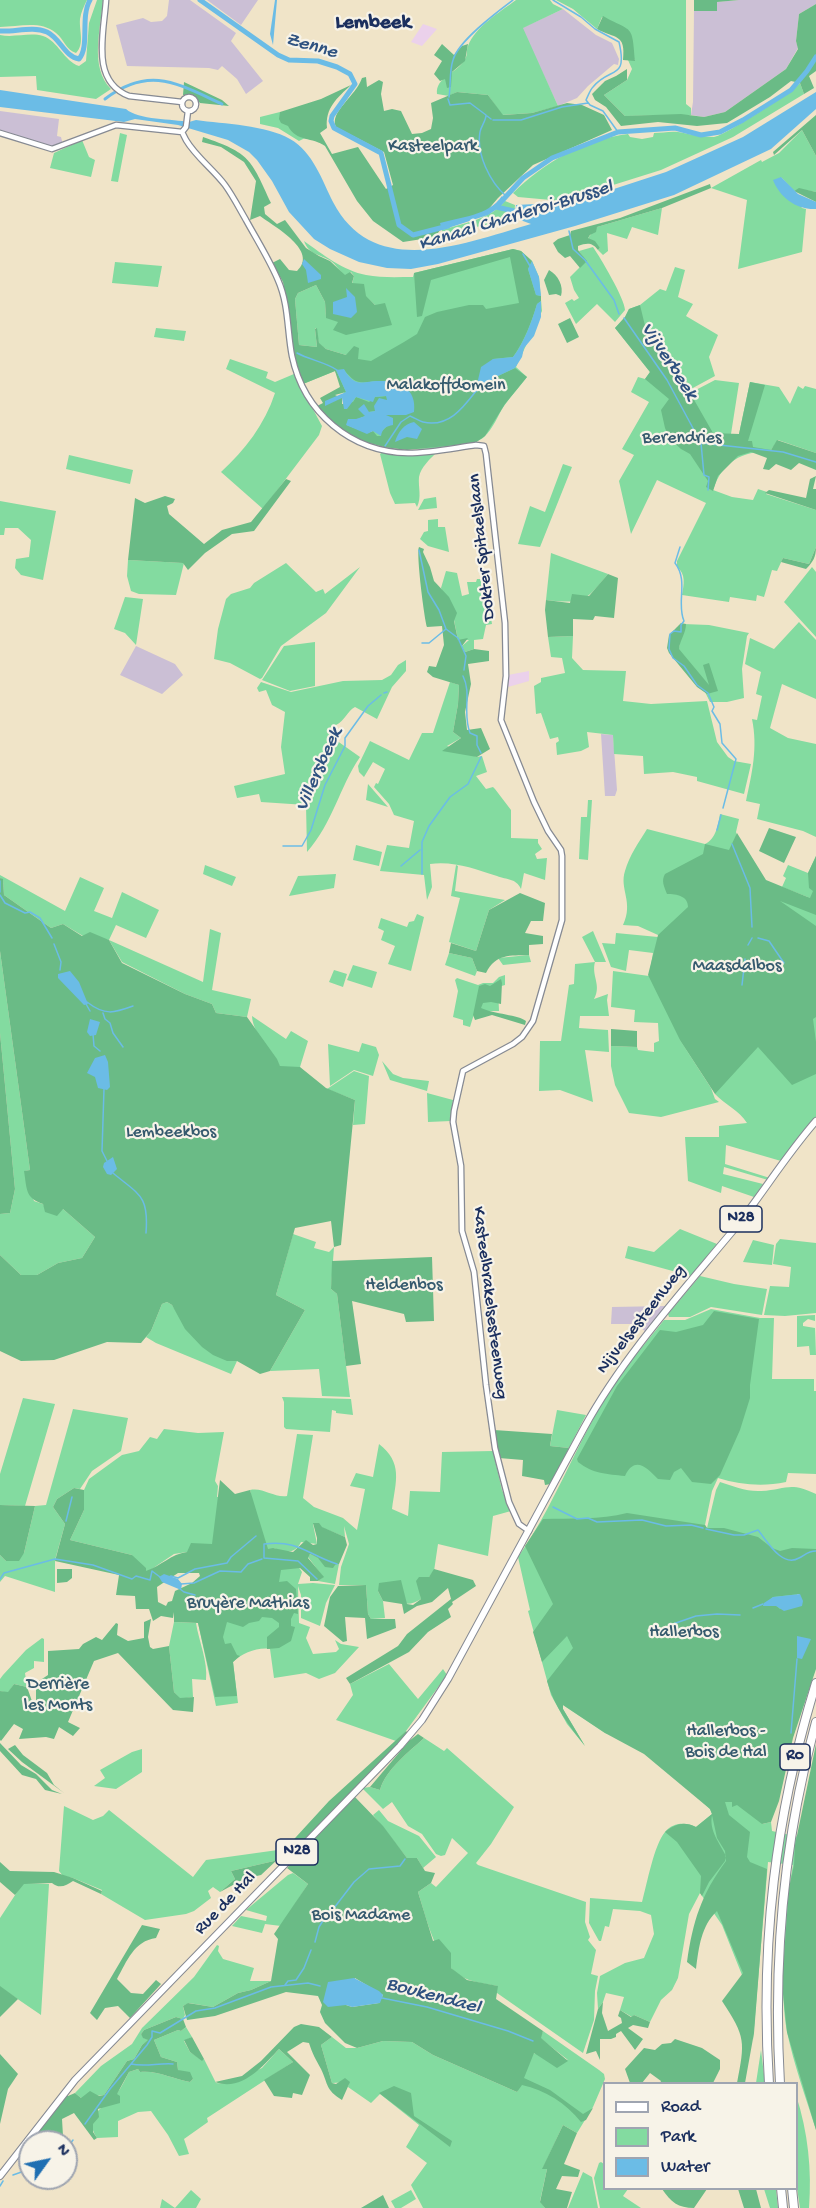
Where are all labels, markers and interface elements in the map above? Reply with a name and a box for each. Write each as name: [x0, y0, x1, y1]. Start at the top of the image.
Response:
district label: Lembeek: [335, 11, 411, 37]
water label: Zenne: [282, 28, 340, 66]
park label: Kasteelpark: [388, 136, 478, 158]
water label: Kanaal Charleroi-Brussel: [416, 176, 616, 258]
water label: Vijverbeek: [634, 319, 702, 405]
park label: Malakoffdomein: [386, 375, 506, 397]
park label: Berendries: [642, 428, 722, 450]
street label: Dokter Spitaelslaan: [465, 473, 501, 621]
water label: Villersbeek: [291, 724, 349, 816]
park label: Maasdalbos: [692, 956, 782, 978]
park label: Lembeekbos: [126, 1122, 216, 1144]
street label: Kasteelbrakelsesteenweg: [466, 1205, 512, 1401]
road number: N28: [720, 1206, 762, 1232]
street label: Nijvelsesteenweg: [593, 1261, 691, 1379]
park label: Heldenbos: [365, 1275, 443, 1297]
park label: Bruyère Mathias: [187, 1593, 309, 1615]
park label: Hallerbos: [649, 1622, 719, 1644]
park label: Derrière les Monts: [24, 1674, 92, 1716]
park label: Hallerbos - Bois de Hal: [685, 1721, 767, 1764]
road number: R0: [780, 1744, 810, 1770]
road number: N28: [276, 1839, 318, 1865]
street label: Rue de Hal: [191, 1868, 261, 1940]
park label: Bois Madame: [312, 1905, 410, 1927]
water label: Boukendael: [383, 1973, 483, 2021]
legend: [603, 2082, 798, 2190]
text: Road: [661, 2097, 700, 2118]
text: Park: [661, 2127, 695, 2148]
north arrow: [18, 2130, 78, 2190]
text: N: [51, 2141, 73, 2161]
text: Water: [661, 2157, 709, 2178]

